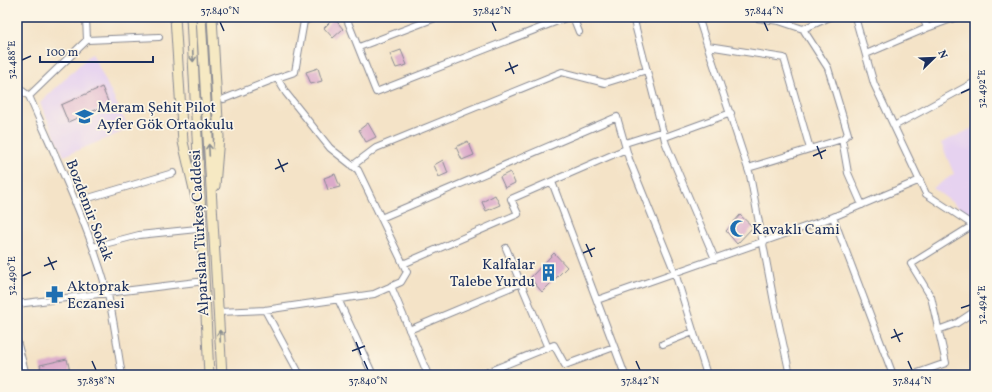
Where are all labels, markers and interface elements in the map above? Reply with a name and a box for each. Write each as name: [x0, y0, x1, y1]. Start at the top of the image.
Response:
text: 37.840°N: [201, 4, 240, 18]
text: 37.842°N: [473, 4, 512, 18]
text: 37.844°N: [745, 4, 784, 18]
scale bar: [40, 38, 153, 64]
north arrow: [914, 38, 954, 78]
text: 32.488°E: [5, 41, 19, 79]
text: 100 m: [46, 45, 79, 61]
text: N: [933, 48, 950, 61]
one-way arrow: [190, 49, 197, 62]
text: 32.492°E: [975, 70, 989, 108]
place label: Meram Şehit Pilot Ayfer Gök Ortaokulu: [97, 98, 234, 136]
school or university icon: Meram Şehit Pilot Ayfer Gök Ortaokulu: [74, 106, 94, 126]
one-way arrow: [205, 144, 212, 157]
street label: Alparslan Türkeş Caddesi: [186, 149, 215, 317]
street label: Bozdemir Sokak: [60, 157, 118, 264]
mosque icon: Kavaklı Cami: [729, 219, 749, 239]
place label: Kavaklı Cami: [752, 220, 840, 241]
place label: Kalfalar Talebe Yurdu: [450, 255, 535, 293]
text: 32.490°E: [5, 256, 19, 296]
building icon: Kalfalar Talebe Yurdu: [538, 263, 558, 283]
place label: Aktoprak Eczanesi: [67, 277, 129, 315]
pharmacy icon: Aktoprak Eczanesi: [44, 285, 64, 305]
text: 32.494°E: [975, 286, 989, 324]
one-way arrow: [216, 330, 223, 343]
text: 37.838°N: [77, 374, 115, 388]
text: 37.840°N: [349, 374, 388, 388]
text: 37.842°N: [621, 374, 660, 388]
text: 37.844°N: [893, 374, 932, 388]

